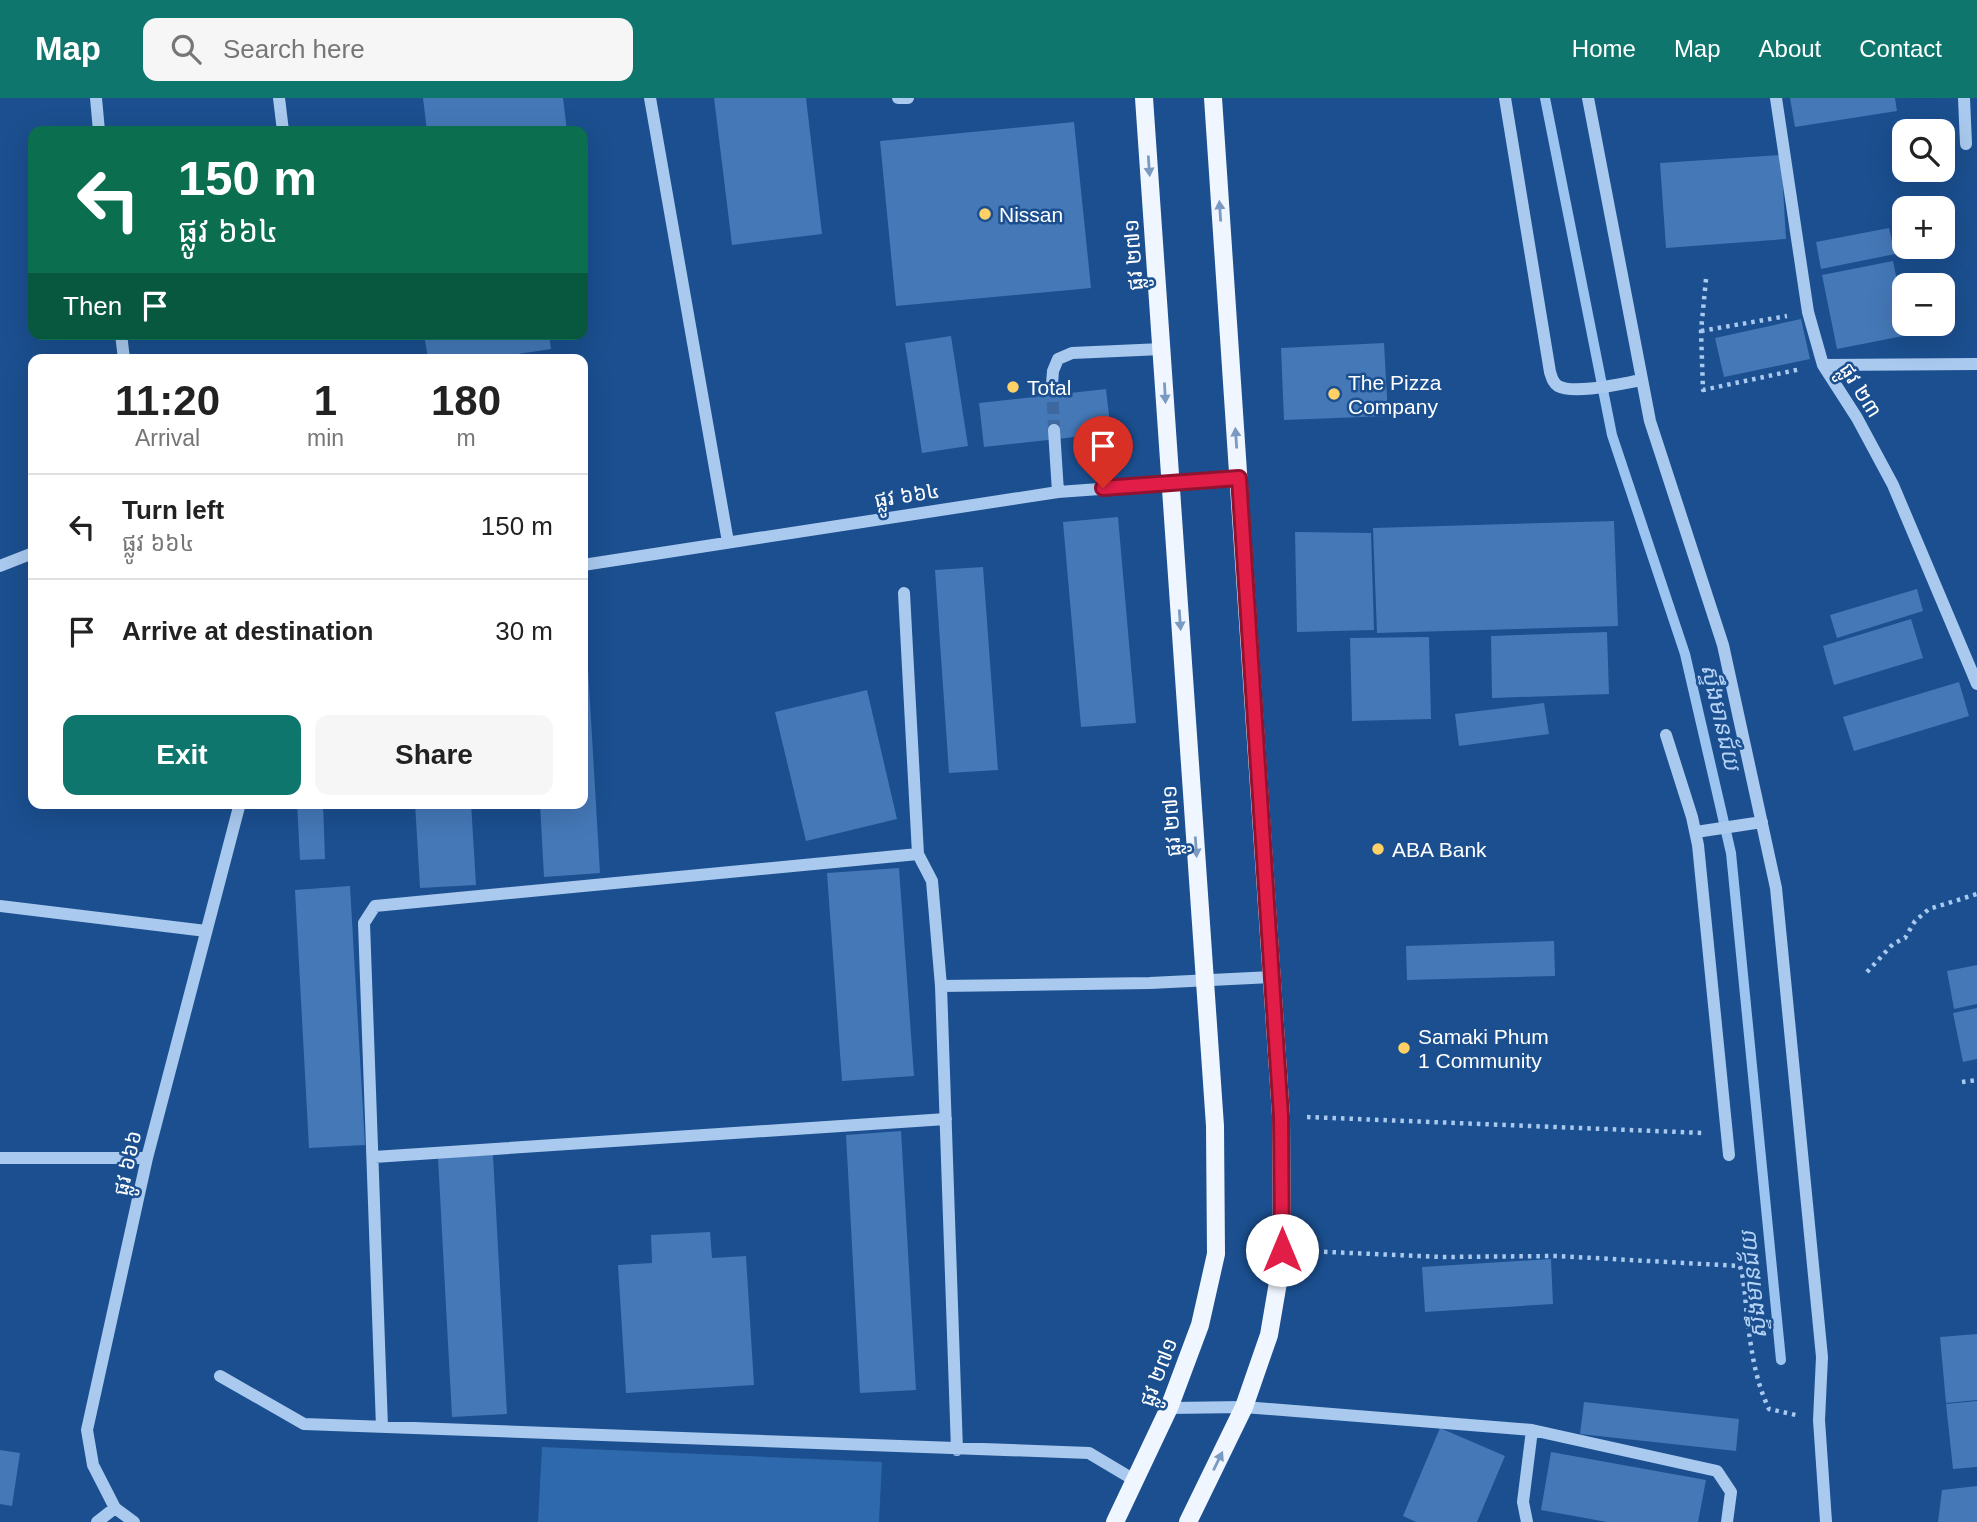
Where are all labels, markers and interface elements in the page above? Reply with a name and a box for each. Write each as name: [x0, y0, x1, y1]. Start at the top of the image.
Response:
search box: [143, 18, 633, 81]
text: Map: [35, 30, 101, 67]
icon: search: [167, 30, 205, 68]
text: Search here: [223, 34, 365, 64]
text: Home: [1572, 35, 1636, 62]
text: Map: [1674, 35, 1721, 62]
text: About: [1759, 35, 1821, 62]
text: Contact: [1859, 35, 1942, 62]
map controls: [1892, 119, 1955, 336]
button: search: [1892, 119, 1955, 182]
text: 150 m: [178, 151, 317, 205]
icon: left: [63, 154, 154, 245]
one-way arrow: [1144, 155, 1155, 177]
button: +: [1892, 196, 1955, 259]
one-way arrow: [1215, 199, 1226, 221]
place label: Nissan: [999, 203, 1063, 226]
marker: Nissan: [977, 206, 993, 222]
text: ផ្លូវ ៦៦៤: [178, 213, 279, 249]
street label: ផ្លូវ ២៧១: [1119, 218, 1155, 291]
button: −: [1892, 273, 1955, 336]
icon: arrive: [136, 287, 174, 325]
text: Then: [63, 291, 122, 321]
street label: ផ្លូវ ២៣: [1828, 359, 1887, 426]
place label: The Pizza Company: [1348, 371, 1442, 418]
place label: Total: [1027, 376, 1071, 399]
text: 11:20: [115, 377, 220, 424]
text: 1: [314, 377, 337, 424]
text: 180: [431, 377, 501, 424]
marker: Total: [1005, 379, 1021, 395]
one-way arrow: [1160, 382, 1171, 404]
marker: The Pizza Company: [1326, 386, 1342, 402]
pin: [1073, 416, 1133, 488]
text: Arrival: [135, 425, 200, 451]
text: min: [307, 425, 344, 451]
text: m: [456, 425, 476, 451]
one-way arrow: [1230, 426, 1241, 448]
icon: arrive: [1084, 427, 1122, 465]
street label: ផ្លូវ ៦៦៤: [873, 478, 943, 520]
text: Turn left: [122, 495, 224, 525]
icon: left: [63, 508, 101, 546]
text: 150 m: [481, 511, 553, 541]
text: ផ្លូវ ៦៦៤: [122, 530, 194, 556]
one-way arrow: [1175, 609, 1186, 631]
icon: arrive: [63, 613, 101, 651]
text: Arrive at destination: [122, 616, 373, 646]
text: 30 m: [495, 616, 553, 646]
water label: ស្ទឹងមានជ័យ: [1695, 661, 1747, 775]
button: Exit: [63, 715, 301, 795]
button: Share: [315, 715, 553, 795]
street label: ផ្លូវ ២៧១: [1157, 784, 1193, 857]
one-way arrow: [1191, 836, 1202, 858]
place label: ABA Bank: [1392, 838, 1487, 861]
marker: ABA Bank: [1370, 841, 1386, 857]
place label: Samaki Phum 1 Community: [1418, 1025, 1549, 1072]
marker: Samaki Phum 1 Community: [1396, 1040, 1412, 1056]
street label: ផ្លូវ ៦៦៦: [108, 1128, 154, 1200]
position arrow: [1245, 1213, 1319, 1287]
water label: ស្ទឹងមានជ័យ: [1734, 1228, 1773, 1340]
street label: ផ្លូវ ២៧១: [1134, 1334, 1189, 1412]
one-way arrow: [1212, 1451, 1223, 1471]

